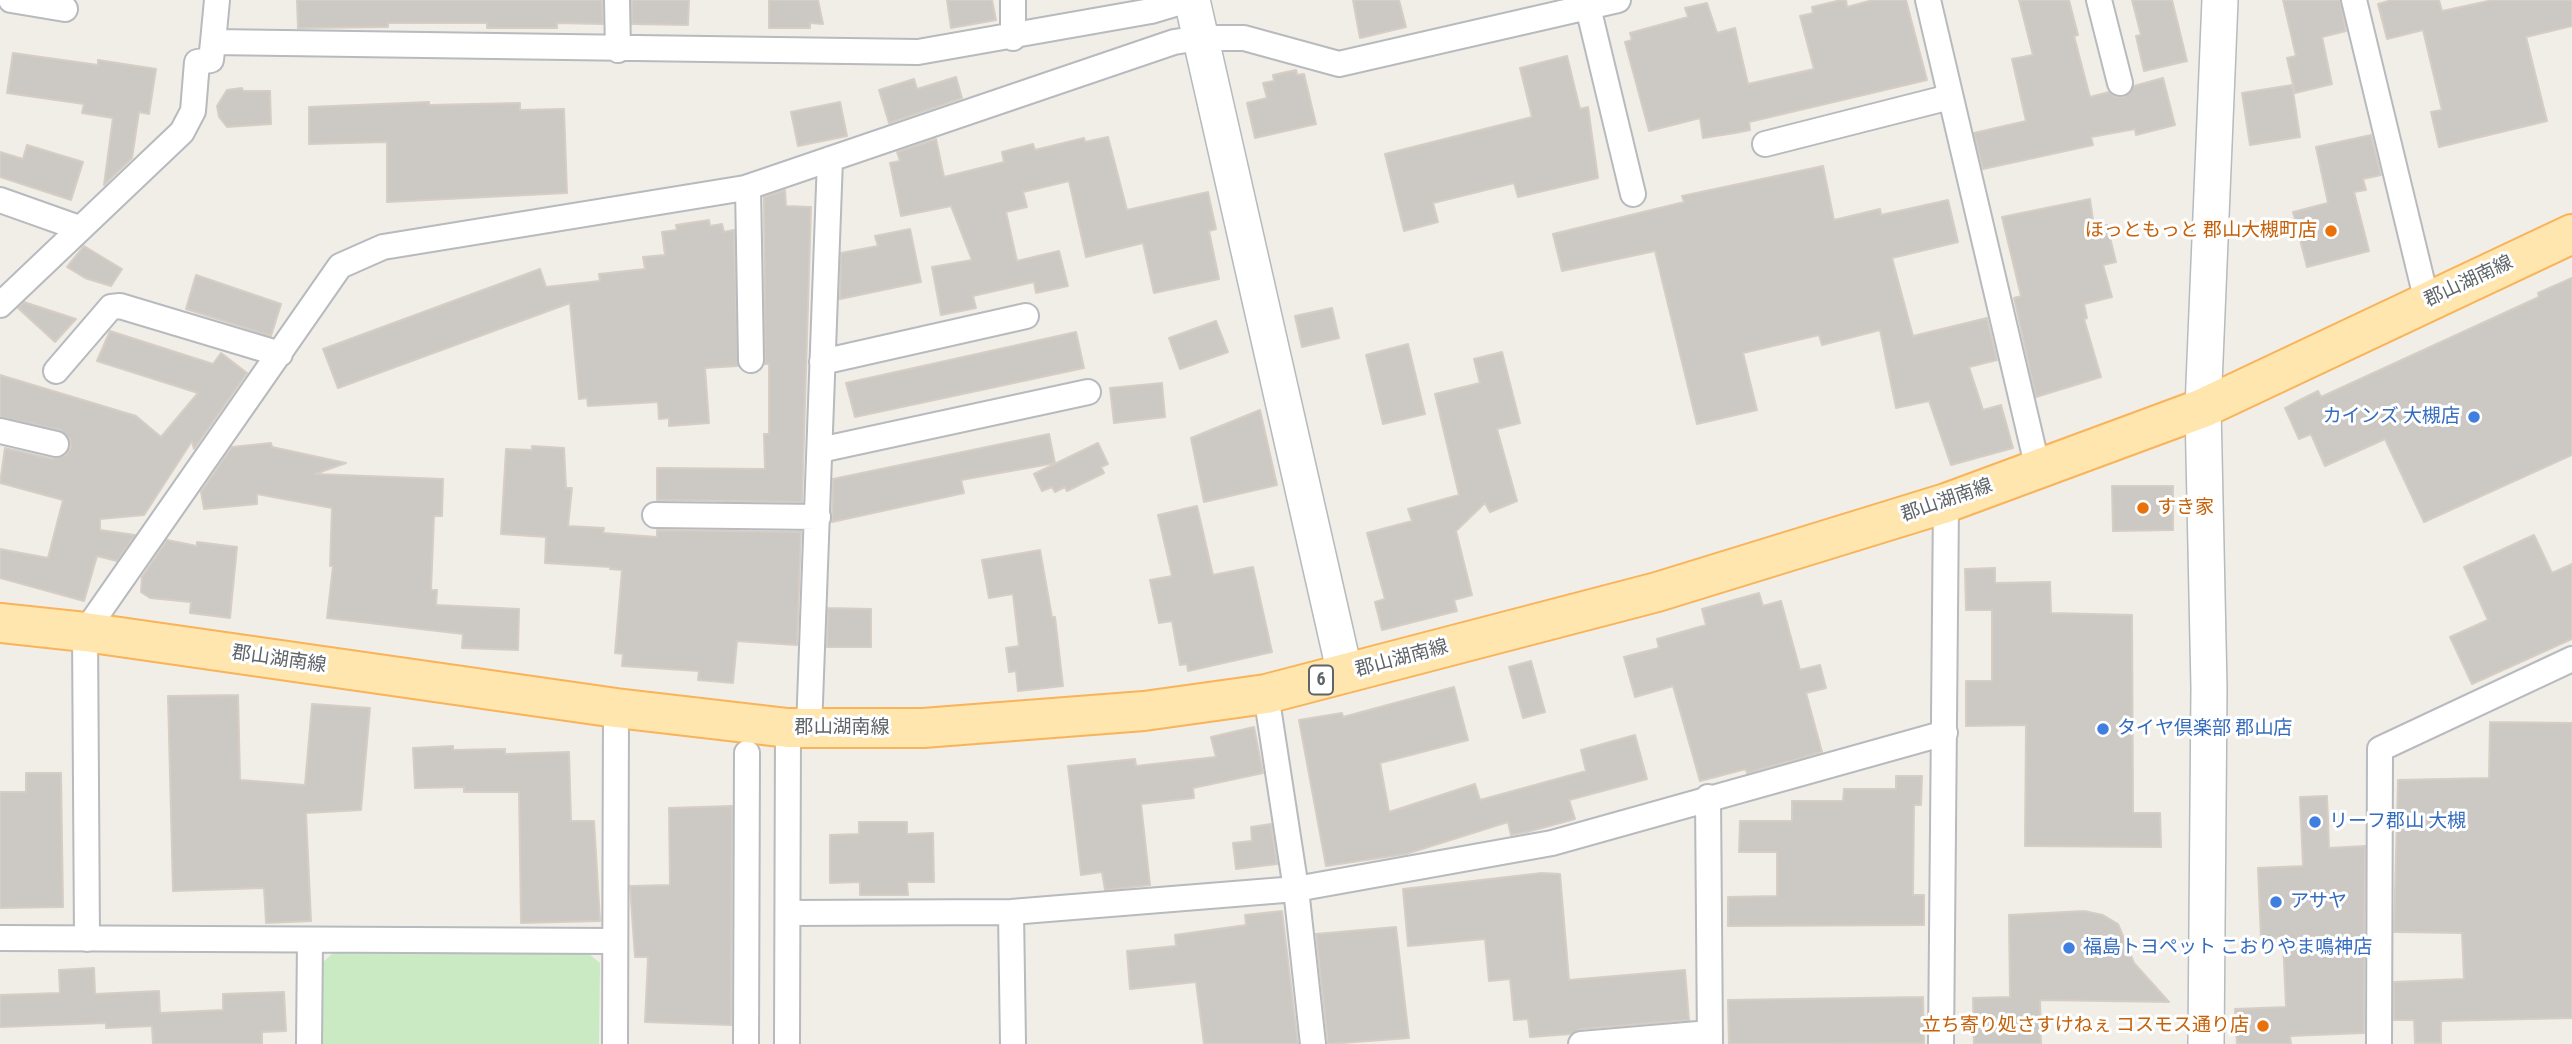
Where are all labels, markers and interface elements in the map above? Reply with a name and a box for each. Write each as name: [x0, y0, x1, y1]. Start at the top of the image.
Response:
place label: ほっともっと 郡山大槻町店: [2085, 220, 2317, 242]
marker: ほっともっと 郡山大槻町店: [2323, 223, 2339, 239]
street label: 郡山湖南線: [2421, 252, 2517, 312]
place label: カインズ 大槻店: [2323, 406, 2460, 428]
marker: カインズ 大槻店: [2466, 409, 2482, 425]
street label: 郡山湖南線: [1898, 475, 1996, 527]
place label: すき家: [2157, 497, 2214, 519]
marker: すき家: [2135, 500, 2151, 516]
street label: 郡山湖南線: [1353, 636, 1451, 682]
street label: 郡山湖南線: [230, 642, 328, 678]
road number: 6: [1309, 666, 1333, 694]
street label: 郡山湖南線: [795, 717, 889, 739]
place label: タイヤ倶楽部 郡山店: [2117, 718, 2292, 740]
marker: タイヤ倶楽部 郡山店: [2095, 721, 2111, 737]
place label: リーフ郡山 大槻: [2329, 811, 2466, 833]
marker: リーフ郡山 大槻: [2307, 814, 2323, 830]
place label: アサヤ: [2290, 891, 2347, 913]
marker: アサヤ: [2268, 894, 2284, 910]
place label: 福島トヨペット こおりやま鳴神店: [2083, 937, 2372, 959]
marker: 福島トヨペット こおりやま鳴神店: [2061, 940, 2077, 956]
place label: 立ち寄り処さすけねぇ コスモス通り店: [1922, 1015, 2249, 1037]
marker: 立ち寄り処さすけねぇ コスモス通り店: [2255, 1018, 2271, 1034]

